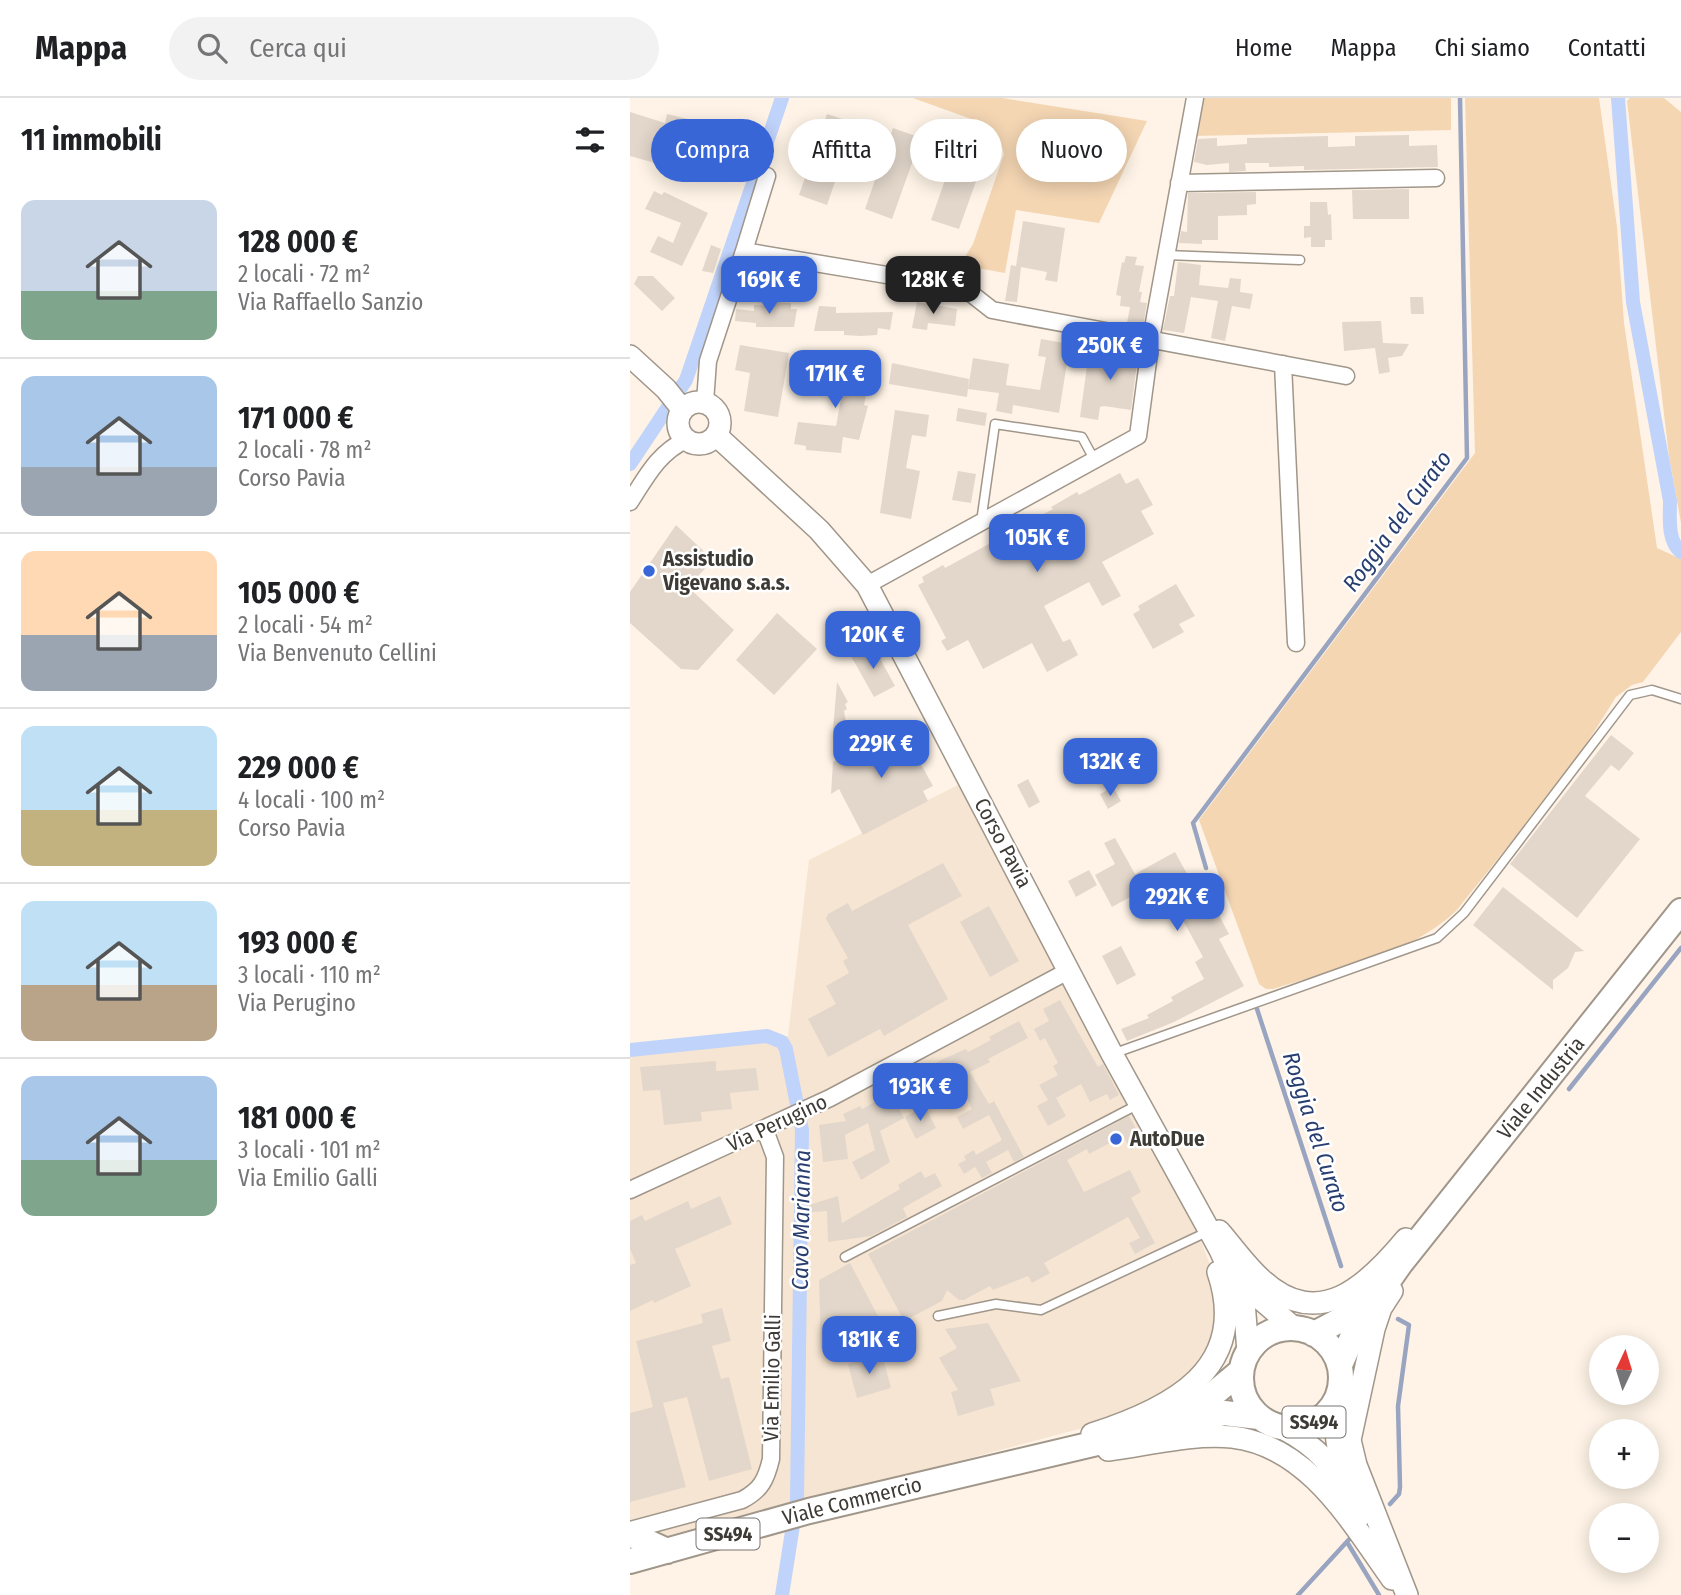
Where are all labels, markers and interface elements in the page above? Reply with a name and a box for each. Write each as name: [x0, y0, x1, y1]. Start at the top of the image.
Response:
search box: [169, 17, 659, 80]
text: Mappa: [35, 28, 127, 68]
icon: search: [193, 29, 231, 67]
text: Cerca qui: [249, 33, 347, 64]
text: Home: [1235, 34, 1292, 62]
text: Mappa: [1330, 34, 1396, 62]
text: Chi siamo: [1434, 34, 1530, 62]
text: Contatti: [1568, 34, 1646, 62]
chip: Compra: [651, 119, 774, 182]
chip: Affitta: [788, 119, 896, 182]
chip: Filtri: [910, 119, 1002, 182]
chip: Nuovo: [1016, 119, 1127, 182]
icon: filters: [571, 121, 609, 159]
text: 11 immobili: [21, 122, 162, 158]
text: 128 000 €: [238, 224, 358, 260]
icon: home: [77, 228, 161, 312]
pin: 169K €: [712, 256, 826, 316]
pin: 128K €: [876, 256, 990, 316]
text: 2 locali · 72 m²: [238, 260, 370, 288]
text: 169K €: [737, 265, 801, 293]
text: 128K €: [902, 265, 965, 293]
text: Via Raffaello Sanzio: [238, 288, 423, 316]
pin: 250K €: [1053, 322, 1167, 382]
text: 250K €: [1078, 331, 1142, 359]
pin: 171K €: [778, 350, 892, 410]
text: 171K €: [805, 359, 865, 387]
text: 171 000 €: [238, 400, 354, 436]
icon: home: [77, 404, 161, 488]
text: 2 locali · 78 m²: [238, 436, 372, 464]
water label: Roggia del Curato: [1337, 445, 1457, 597]
text: Corso Pavia: [238, 464, 345, 492]
pin: 105K €: [980, 514, 1094, 574]
text: 105K €: [1005, 523, 1069, 551]
place label: Assistudio Vigevano s.a.s.: [662, 546, 790, 596]
marker: Assistudio Vigevano s.a.s.: [641, 563, 657, 579]
text: 105 000 €: [238, 575, 360, 611]
icon: home: [77, 579, 161, 663]
text: 2 locali · 54 m²: [238, 611, 373, 639]
pin: 120K €: [816, 612, 930, 671]
text: 120K €: [841, 620, 905, 648]
text: Via Benvenuto Cellini: [238, 639, 437, 667]
pin: 229K €: [824, 720, 938, 780]
text: 229K €: [849, 729, 913, 757]
pin: 132K €: [1053, 738, 1167, 798]
text: 132K €: [1079, 747, 1141, 775]
text: 229 000 €: [238, 750, 359, 786]
icon: home: [77, 754, 161, 838]
text: 4 locali · 100 m²: [238, 786, 385, 814]
street label: Corso Pavia: [968, 794, 1038, 892]
text: Corso Pavia: [238, 814, 345, 842]
pin: 292K €: [1120, 874, 1234, 933]
text: 292K €: [1145, 882, 1209, 910]
text: 193 000 €: [238, 925, 358, 961]
icon: home: [77, 929, 161, 1013]
text: 3 locali · 110 m²: [238, 961, 381, 989]
text: Via Perugino: [238, 989, 356, 1017]
street label: Viale Industria: [1492, 1031, 1590, 1145]
water label: Roggia del Curato: [1277, 1048, 1355, 1216]
pin: 193K €: [863, 1063, 977, 1123]
text: 193K €: [889, 1072, 951, 1100]
street label: Via Perugino: [723, 1088, 831, 1158]
text: 181 000 €: [238, 1100, 356, 1136]
icon: home: [77, 1104, 161, 1188]
place label: AutoDue: [1129, 1126, 1205, 1152]
marker: AutoDue: [1108, 1131, 1124, 1147]
text: 3 locali · 101 m²: [238, 1136, 381, 1164]
water label: Cavo Marianna: [786, 1150, 816, 1290]
text: Via Emilio Galli: [238, 1164, 378, 1192]
street label: Via Emilio Galli: [758, 1314, 786, 1442]
pin: 181K €: [812, 1316, 926, 1376]
text: 181K €: [838, 1325, 900, 1353]
north arrow: [1589, 1335, 1659, 1405]
map controls: [1589, 1335, 1659, 1573]
road number: SS494: [1282, 1406, 1346, 1438]
button: +: [1589, 1419, 1659, 1489]
street label: Viale Commercio: [780, 1471, 924, 1531]
button: −: [1589, 1503, 1659, 1573]
road number: SS494: [696, 1518, 760, 1550]

